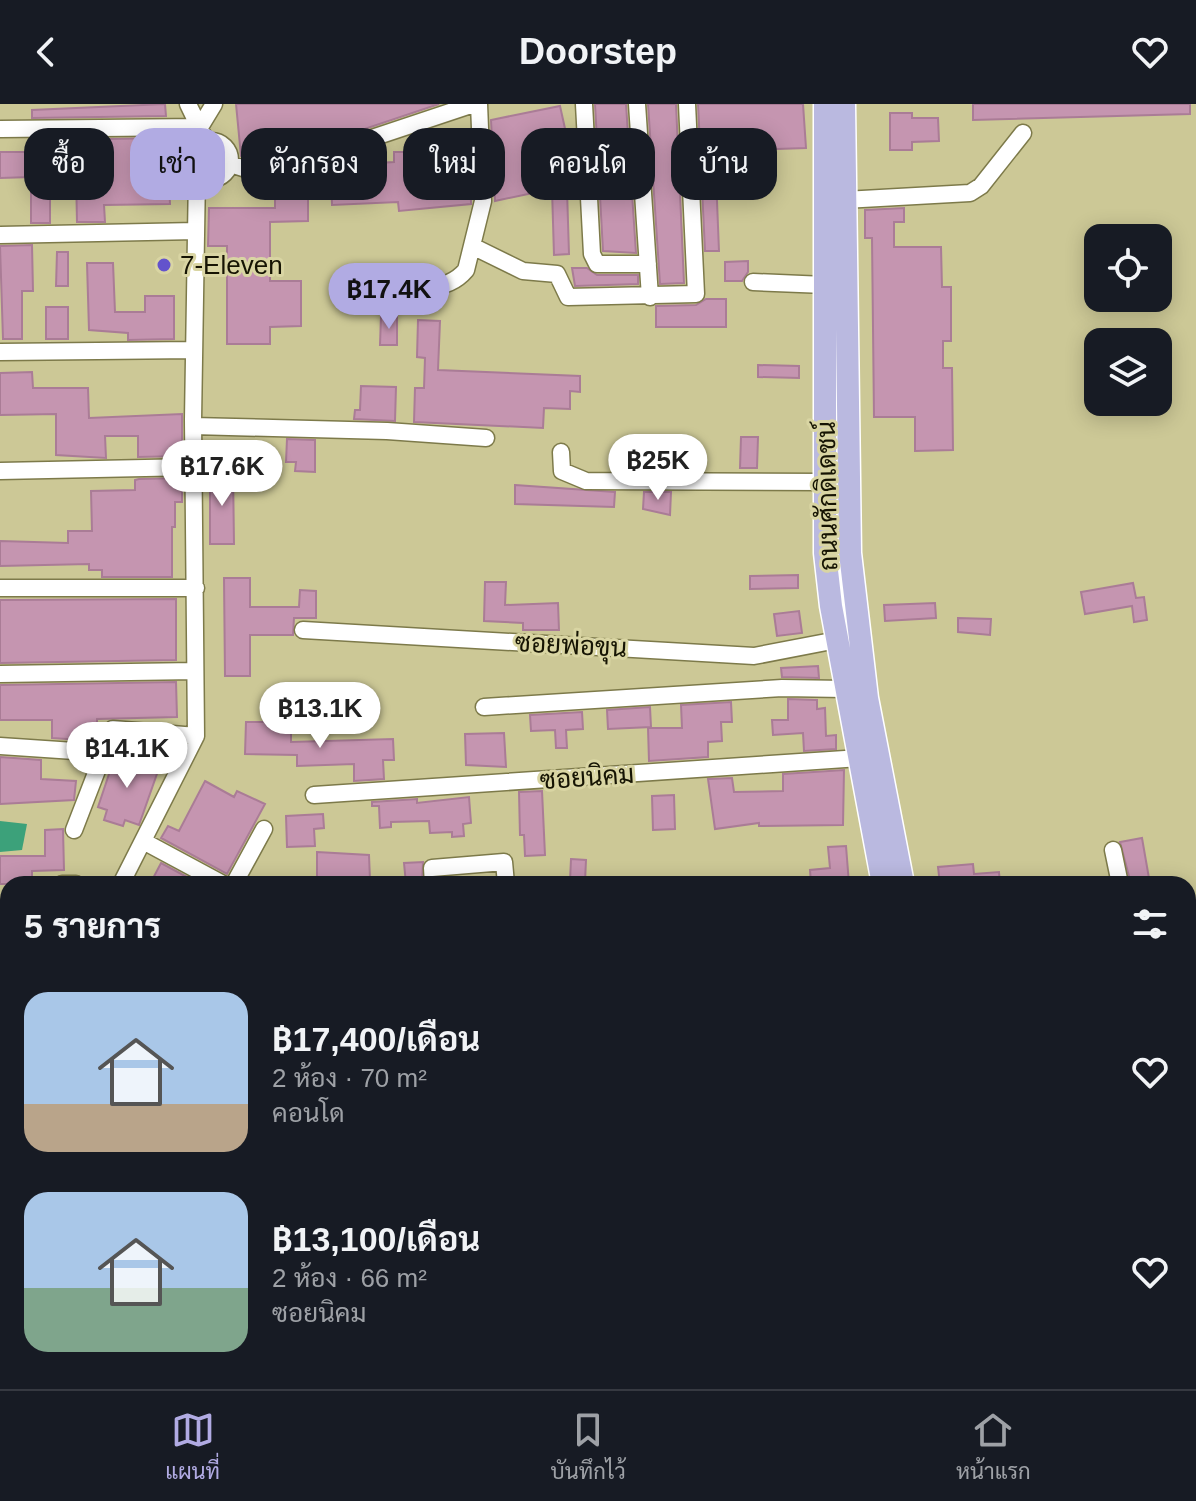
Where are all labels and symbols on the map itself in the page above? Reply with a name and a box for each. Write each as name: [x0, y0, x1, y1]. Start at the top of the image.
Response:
place label: 7-Eleven: [180, 250, 283, 280]
marker: 7-Eleven: [155, 256, 173, 274]
pin: ฿17.4K: [324, 263, 454, 331]
street label: ถนนศักดิเดชน์: [809, 421, 843, 571]
pin: ฿25K: [611, 434, 705, 502]
pin: ฿17.6K: [157, 440, 287, 508]
street label: ซอยพ่อขุน: [514, 627, 628, 666]
pin: ฿13.1K: [255, 682, 385, 750]
pin: ฿14.1K: [62, 722, 192, 790]
street label: ซอยนิคม: [539, 759, 635, 795]

